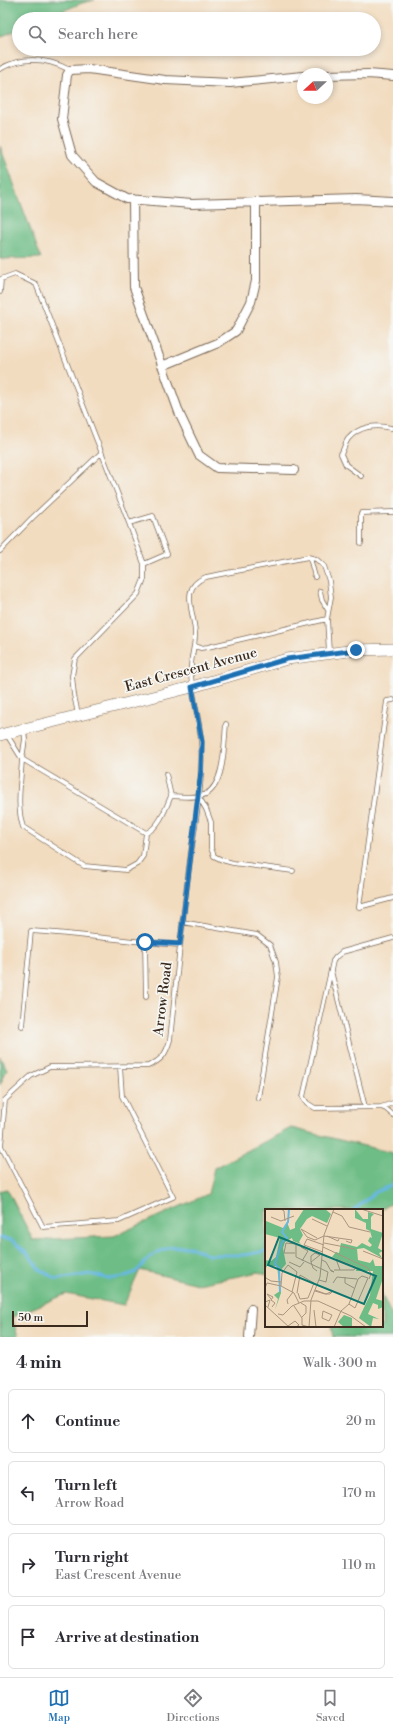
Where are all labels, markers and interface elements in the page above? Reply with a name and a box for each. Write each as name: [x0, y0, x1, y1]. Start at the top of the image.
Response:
search box: [12, 12, 381, 56]
icon: search: [26, 23, 48, 45]
text: Search here: [58, 25, 138, 44]
north arrow: [297, 68, 333, 104]
route end: [347, 641, 365, 659]
street label: East Crescent Avenue: [123, 644, 259, 696]
route start: [136, 933, 154, 951]
street label: Arrow Road: [149, 961, 176, 1038]
inset map: [265, 1209, 383, 1327]
scale bar: [12, 1309, 88, 1328]
text: 50 m: [18, 1311, 43, 1325]
text: 4 min: [16, 1352, 61, 1374]
text: Walk · 300 m: [303, 1355, 377, 1371]
icon: ahead: [17, 1410, 39, 1432]
text: Continue: [55, 1412, 120, 1431]
text: 20 m: [346, 1413, 376, 1429]
text: Turn left: [55, 1476, 117, 1495]
icon: left: [17, 1482, 39, 1504]
text: 170 m: [342, 1485, 376, 1501]
text: Arrow Road: [55, 1495, 124, 1511]
text: Turn right: [55, 1548, 129, 1567]
icon: right: [17, 1554, 39, 1576]
text: 110 m: [342, 1557, 376, 1573]
text: East Crescent Avenue: [55, 1567, 181, 1583]
icon: arrive: [17, 1626, 39, 1648]
text: Arrive at destination: [55, 1628, 199, 1647]
tab: Map: [48, 1687, 70, 1725]
tab: Directions: [167, 1687, 220, 1725]
tab: Saved: [316, 1687, 345, 1725]

